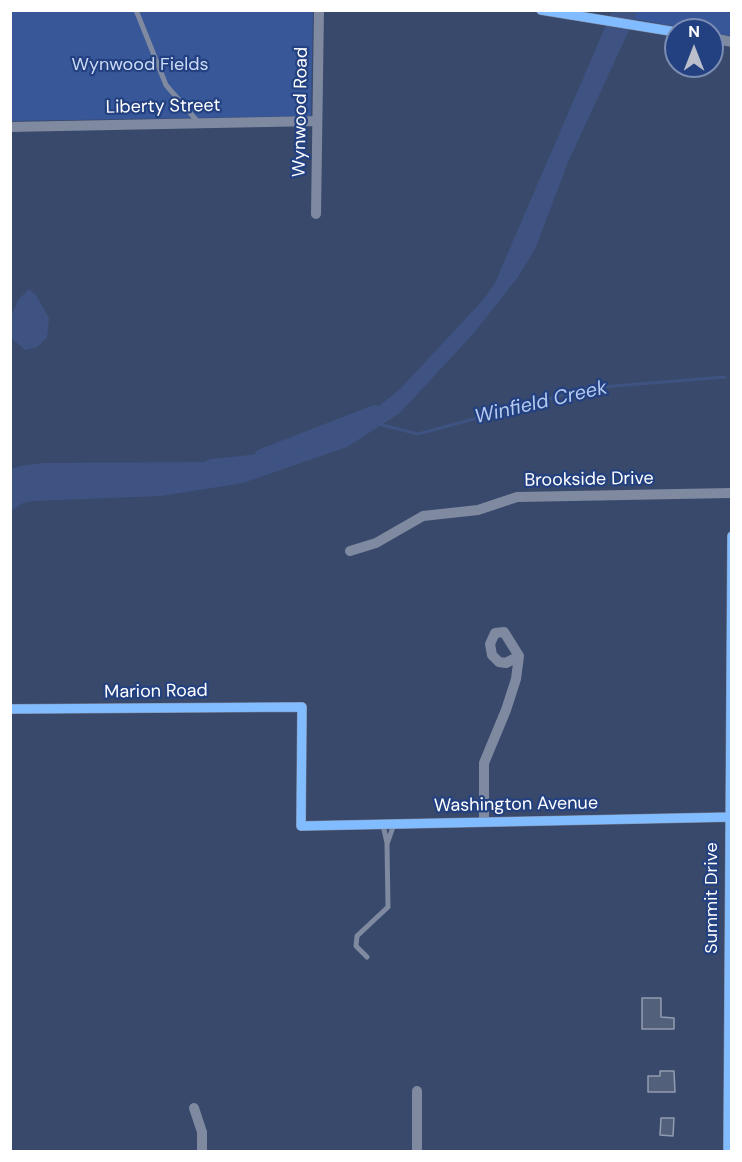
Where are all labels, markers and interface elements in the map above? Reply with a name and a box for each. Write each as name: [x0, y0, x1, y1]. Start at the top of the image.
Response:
north arrow: [664, 18, 724, 78]
text: N: [688, 21, 700, 42]
street label: Wynwood Road: [289, 47, 313, 177]
park label: Wynwood Fields: [71, 54, 209, 76]
street label: Liberty Street: [105, 95, 221, 119]
water label: Winfield Creek: [472, 376, 610, 430]
street label: Brookside Drive: [524, 468, 654, 492]
street label: Marion Road: [104, 680, 208, 704]
street label: Washington Avenue: [434, 793, 598, 817]
street label: Summit Drive: [701, 842, 723, 954]

